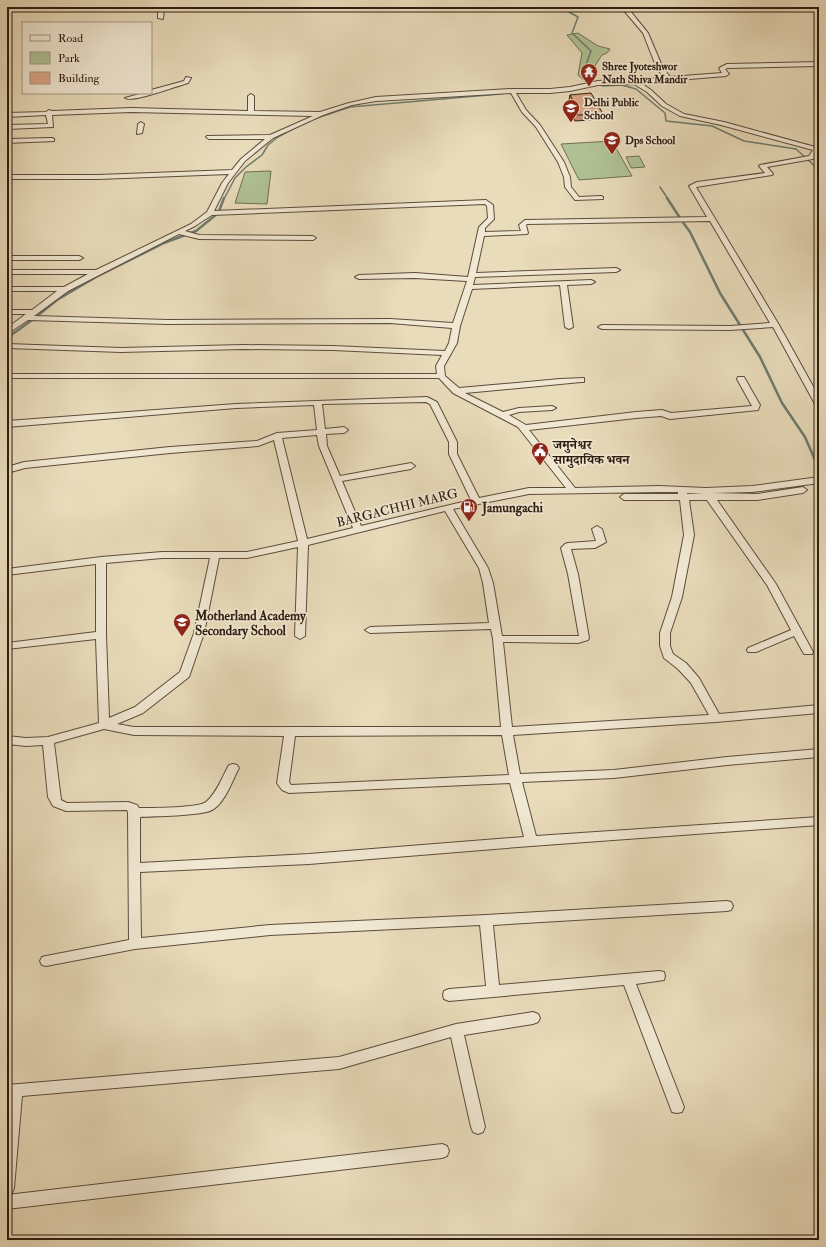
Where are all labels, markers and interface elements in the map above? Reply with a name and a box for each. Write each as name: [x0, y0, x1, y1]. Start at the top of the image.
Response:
legend: [22, 22, 152, 94]
text: Road: [58, 31, 83, 46]
text: Park: [58, 51, 80, 66]
place label: Shree Jyoteshwor Nath Shiva Mandir: [601, 60, 688, 86]
temple icon: Shree Jyoteshwor Nath Shiva Mandir: [579, 62, 599, 87]
text: Building: [58, 71, 101, 86]
place label: Delhi Public School: [584, 96, 640, 122]
school or university icon: Delhi Public School: [561, 98, 581, 123]
school or university icon: Dps School: [602, 130, 622, 155]
place label: Dps School: [625, 134, 675, 148]
place label: जमुनेश्वर सामुदायिक भवन: [552, 437, 630, 469]
public building icon: जमुनेश्वर सामुदायिक भवन: [530, 441, 550, 466]
street label: BARGACHHI MARG: [335, 485, 460, 531]
fuel station icon: Jamungachi: [459, 497, 479, 522]
place label: Jamungachi: [481, 500, 544, 517]
place label: Motherland Academy Secondary School: [194, 608, 307, 640]
school or university icon: Motherland Academy Secondary School: [172, 612, 192, 637]

